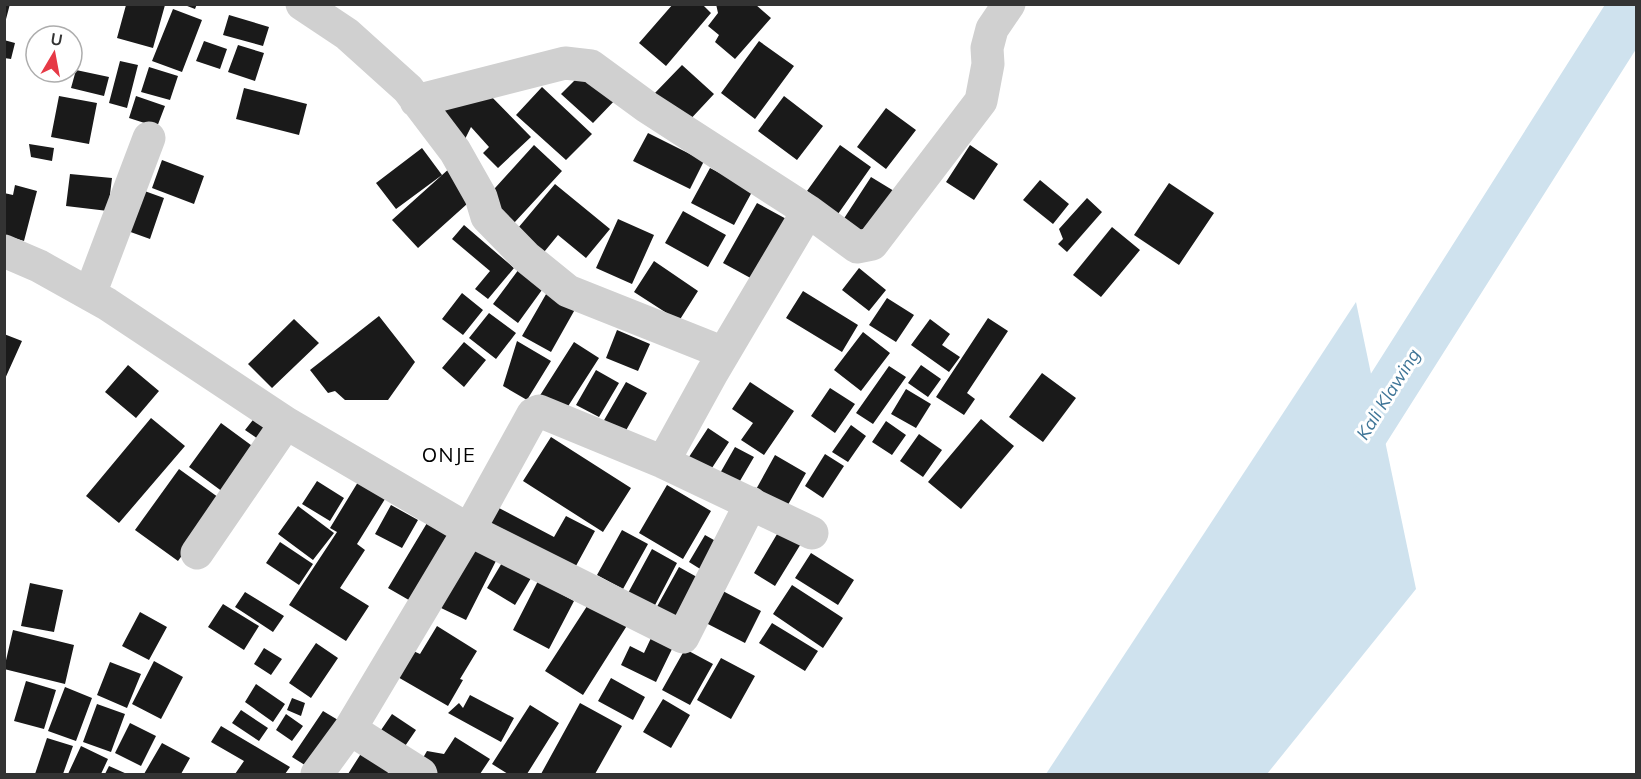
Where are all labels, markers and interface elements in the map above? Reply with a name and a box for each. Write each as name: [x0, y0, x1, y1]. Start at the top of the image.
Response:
north arrow: [24, 24, 84, 84]
text: U: [49, 28, 64, 50]
water label: Kali Klawing: [1351, 344, 1425, 444]
district label: ONJE: [422, 442, 476, 467]

